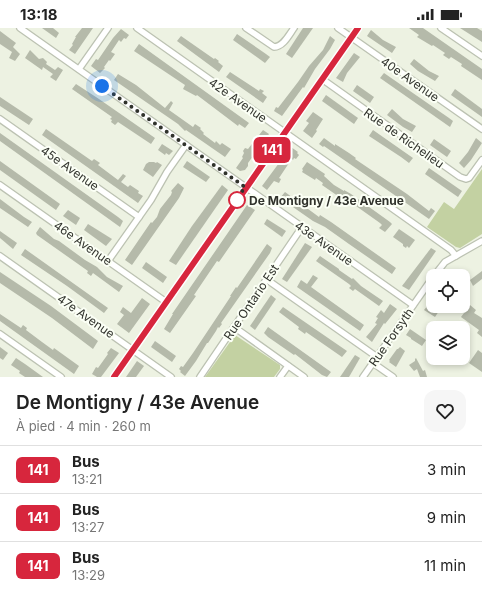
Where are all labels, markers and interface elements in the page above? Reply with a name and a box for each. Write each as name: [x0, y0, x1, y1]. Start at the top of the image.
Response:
text: 13:18: [20, 5, 57, 24]
street label: 40e Avenue: [378, 53, 442, 105]
street label: 42e Avenue: [206, 74, 270, 126]
your location: [92, 76, 112, 96]
street label: Rue de Richelieu: [361, 105, 447, 171]
line badge: 141: [249, 137, 295, 163]
text: 141: [261, 141, 283, 158]
street label: 45e Avenue: [38, 142, 102, 194]
marker: De Montigny / 43e Avenue: [228, 191, 246, 209]
place label: De Montigny / 43e Avenue: [249, 193, 404, 208]
street label: 46e Avenue: [51, 217, 115, 269]
street label: 43e Avenue: [292, 217, 356, 269]
street label: Rue Ontario Est: [220, 261, 282, 343]
map controls: [426, 269, 470, 365]
button: locate: [426, 269, 470, 313]
street label: 47e Avenue: [54, 291, 118, 341]
street label: Rue Forsyth: [365, 305, 417, 369]
button: layers: [426, 321, 470, 365]
button: heart: [424, 390, 466, 432]
text: De Montigny / 43e Avenue: [16, 391, 259, 414]
text: À pied · 4 min · 260 m: [16, 418, 151, 434]
text: Bus: [72, 452, 100, 471]
text: 3 min: [427, 460, 466, 479]
text: 141: [27, 461, 49, 478]
text: 13:21: [72, 471, 102, 487]
text: Bus: [72, 500, 100, 519]
text: 9 min: [427, 508, 466, 527]
text: 141: [27, 509, 49, 526]
text: 13:27: [72, 519, 104, 535]
text: Bus: [72, 548, 100, 567]
text: 11 min: [424, 556, 466, 575]
text: 141: [27, 557, 49, 574]
text: 13:29: [72, 567, 105, 583]

